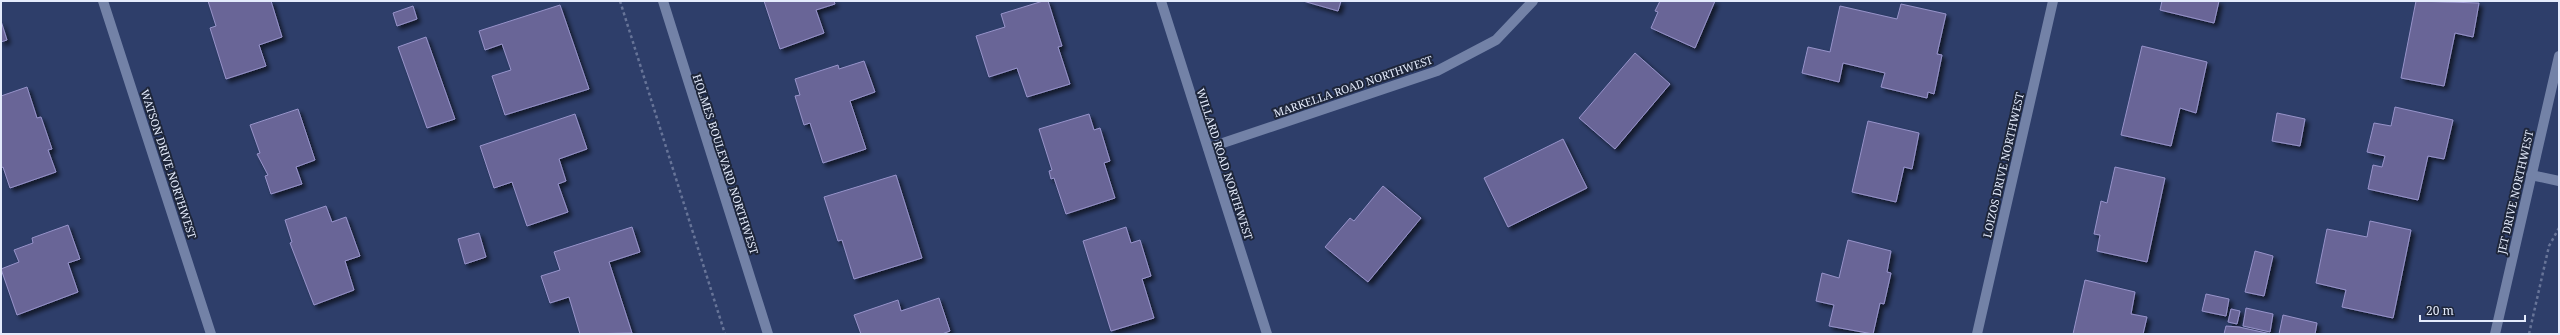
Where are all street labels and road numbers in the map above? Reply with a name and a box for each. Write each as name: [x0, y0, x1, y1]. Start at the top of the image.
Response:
street label: MARKELLA ROAD NORTHWEST: [1271, 52, 1435, 120]
street label: HOLMES BOULEVARD NORTHWEST: [690, 72, 762, 256]
street label: WILLARD ROAD NORTHWEST: [1193, 86, 1257, 242]
street label: WATSON DRIVE NORTHWEST: [138, 87, 200, 241]
street label: LOIZOS DRIVE NORTHWEST: [1979, 91, 2027, 239]
street label: JET DRIVE NORTHWEST: [2493, 128, 2537, 256]

